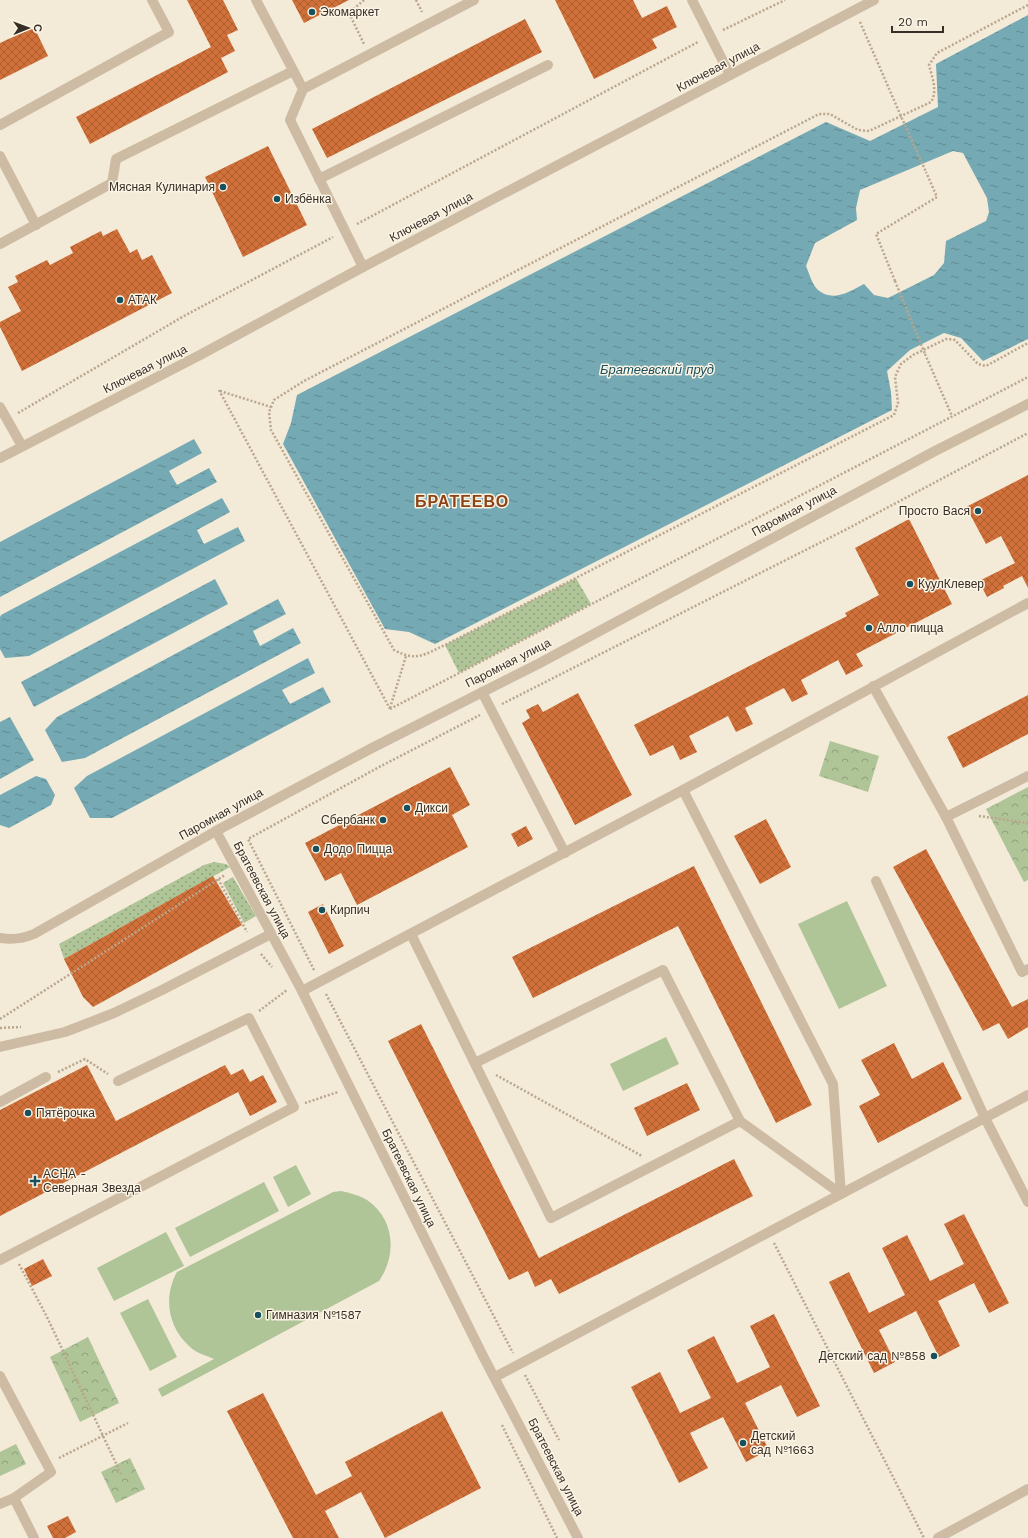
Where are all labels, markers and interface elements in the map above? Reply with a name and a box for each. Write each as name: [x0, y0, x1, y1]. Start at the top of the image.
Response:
place label: Экомаркет: [320, 5, 380, 19]
marker: Экомаркет: [307, 7, 317, 17]
north arrow: [8, 8, 48, 48]
scale bar: [892, 8, 943, 34]
text: 20 m: [898, 15, 928, 29]
text: С: [31, 24, 44, 32]
street label: Ключевая улица: [674, 39, 762, 95]
place label: Мясная Кулинария: [109, 180, 215, 194]
marker: Мясная Кулинария: [218, 182, 228, 192]
street label: Ключевая улица: [387, 189, 475, 245]
place label: Избёнка: [285, 192, 332, 206]
marker: Избёнка: [272, 194, 282, 204]
place label: АТАК: [128, 293, 157, 307]
marker: АТАК: [115, 295, 125, 305]
street label: Ключевая улица: [101, 342, 190, 396]
water label: Братеевский пруд: [600, 362, 714, 377]
street label: Паромная улица: [749, 483, 839, 539]
district label: БРАТЕЕВО: [415, 492, 509, 511]
place label: Просто Вася: [899, 504, 970, 518]
marker: Просто Вася: [973, 506, 983, 516]
place label: КуулКлевер: [918, 577, 984, 591]
marker: КуулКлевер: [905, 579, 915, 589]
place label: Алло пицца: [877, 621, 944, 635]
marker: Алло пицца: [864, 623, 874, 633]
street label: Паромная улица: [463, 635, 553, 691]
street label: Паромная улица: [177, 785, 266, 843]
place label: Дикси: [415, 801, 448, 815]
marker: Дикси: [402, 803, 412, 813]
place label: Сбербанк: [321, 813, 376, 827]
marker: Сбербанк: [378, 815, 388, 825]
street label: Братеевская улица: [231, 839, 294, 941]
place label: Додо Пицца: [324, 842, 393, 856]
marker: Додо Пицца: [311, 844, 321, 854]
place label: Кирпич: [330, 903, 370, 917]
marker: Кирпич: [317, 905, 327, 915]
place label: Пятёрочка: [36, 1106, 95, 1120]
marker: Пятёрочка: [23, 1108, 33, 1118]
street label: Братеевская улица: [379, 1127, 439, 1230]
place label: АСНА - Северная Звезда: [43, 1167, 141, 1195]
marker: АСНА - Северная Звезда: [30, 1176, 40, 1186]
place label: Гимназия №1587: [266, 1308, 361, 1322]
marker: Гимназия №1587: [253, 1310, 263, 1320]
place label: Детский сад №858: [819, 1349, 926, 1363]
marker: Детский сад №858: [929, 1351, 939, 1361]
street label: Братеевская улица: [525, 1416, 587, 1518]
place label: Детский сад №1663: [751, 1429, 814, 1457]
marker: Детский сад №1663: [738, 1438, 748, 1448]

